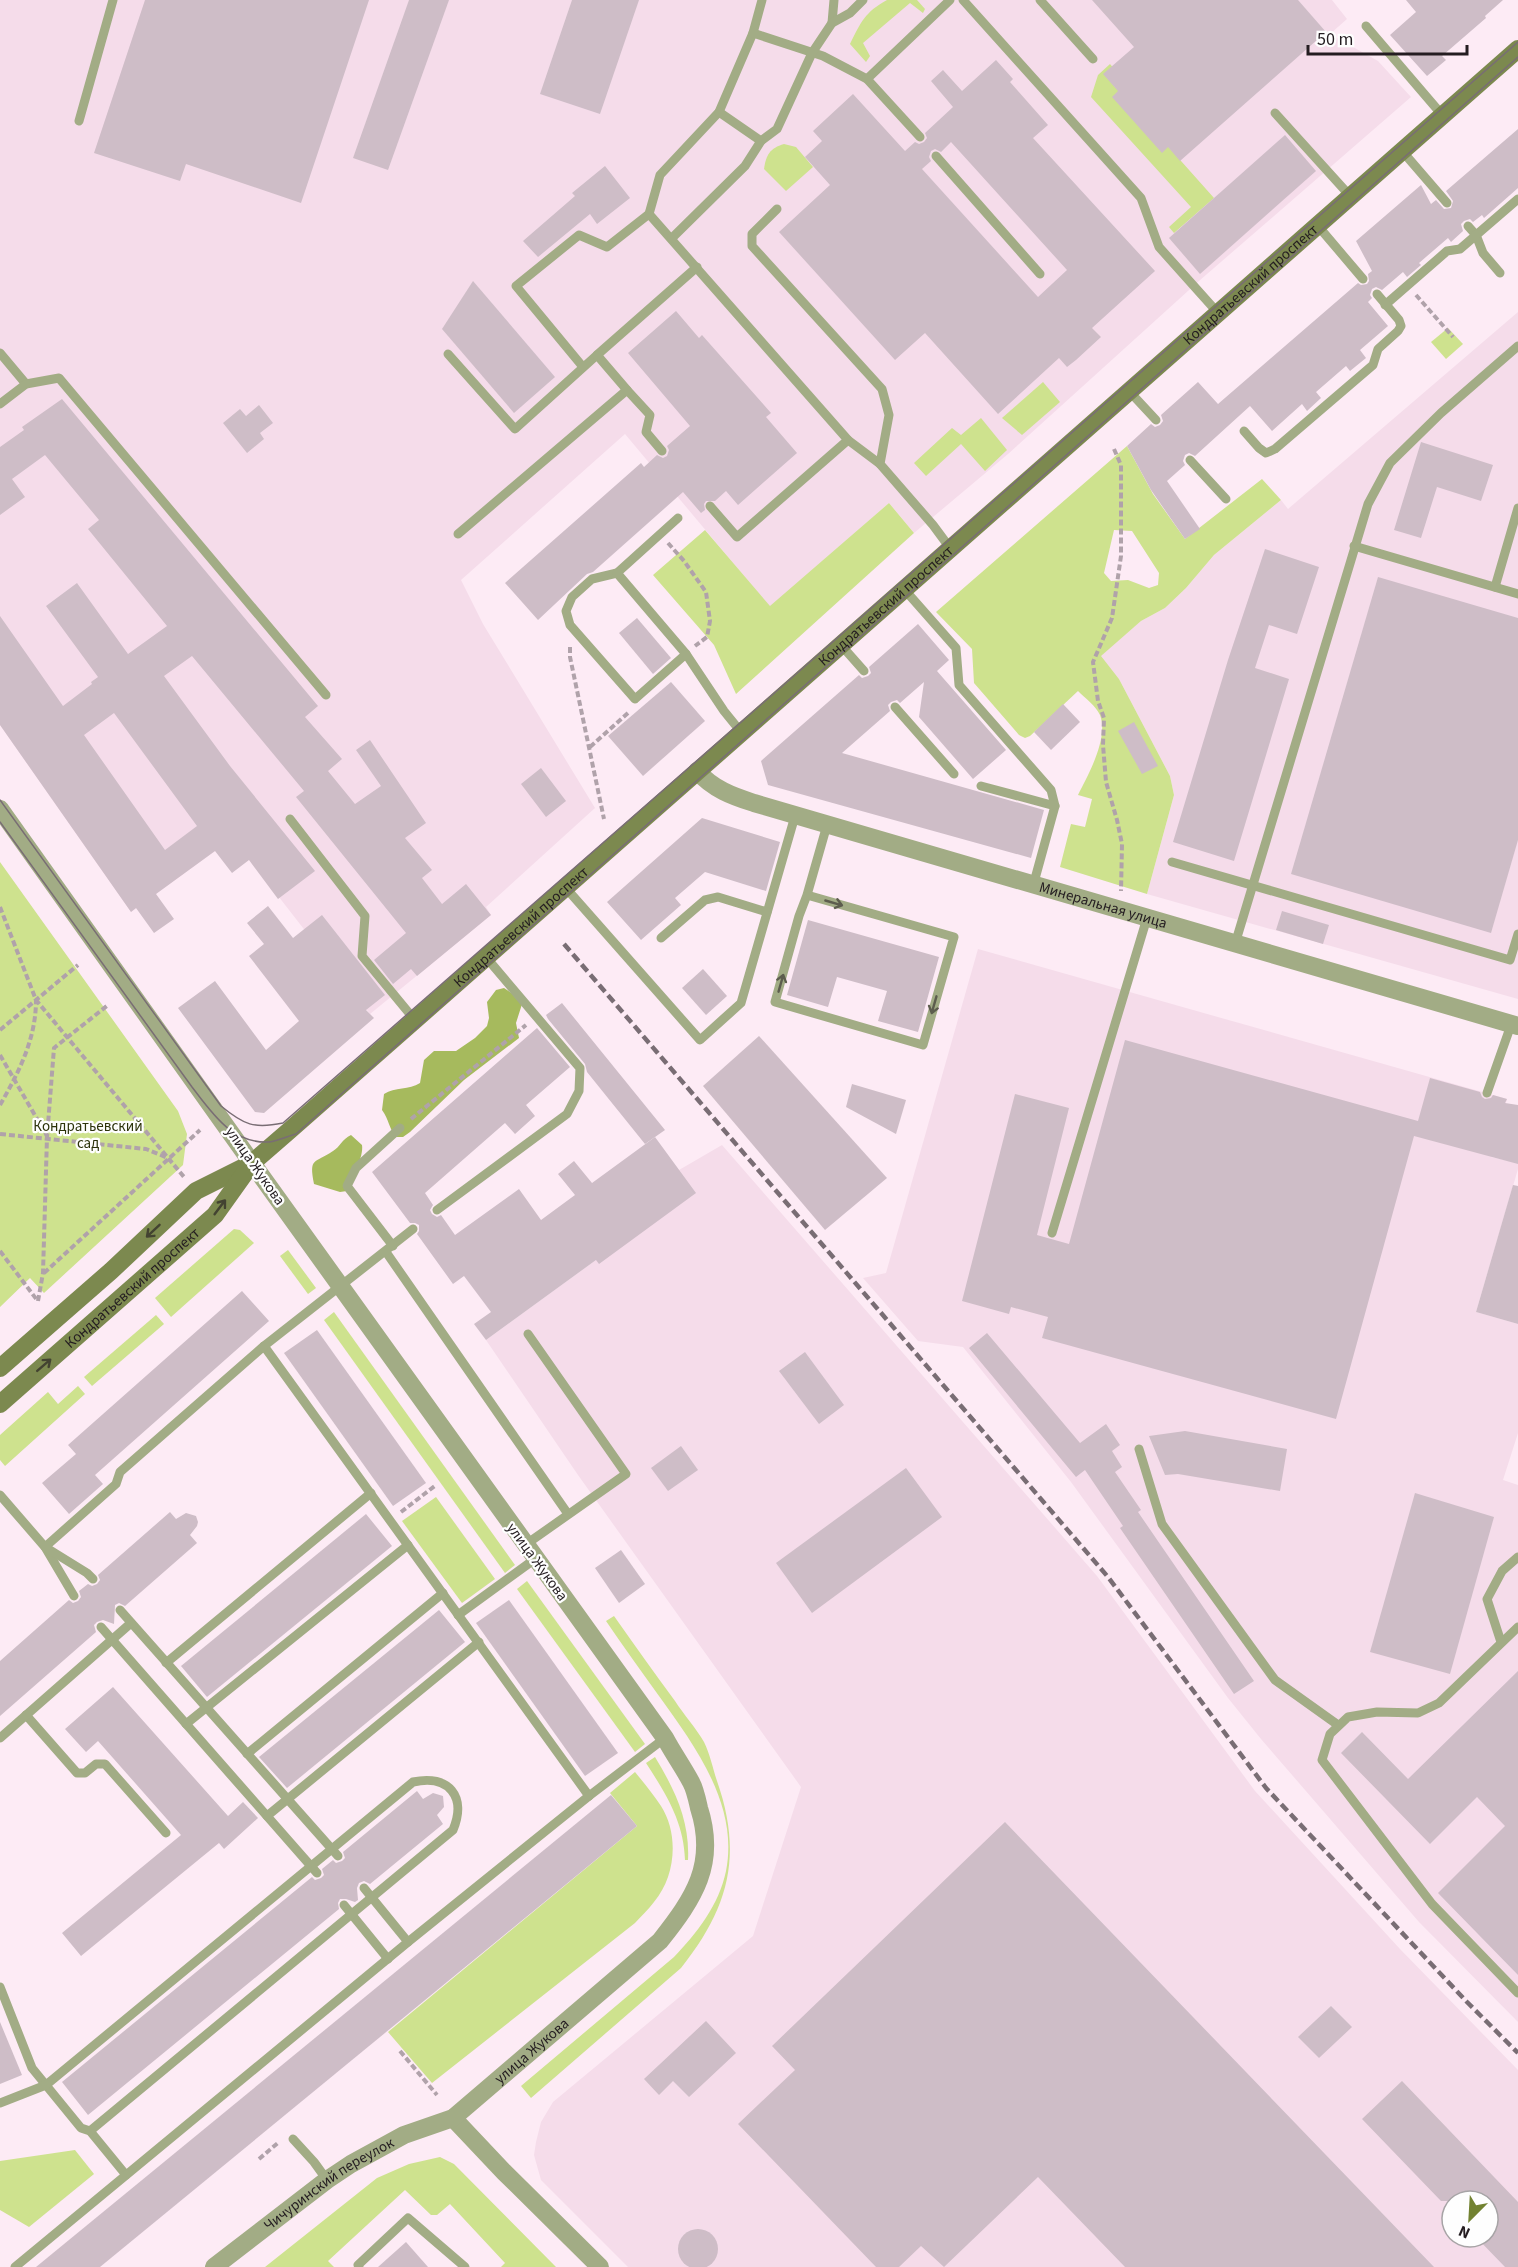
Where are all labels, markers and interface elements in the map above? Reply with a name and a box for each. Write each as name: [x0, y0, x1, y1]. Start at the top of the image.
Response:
scale bar: [1308, 18, 1467, 56]
text: 50 m: [1317, 27, 1353, 52]
street label: Кондратьевский проспект: [1178, 219, 1323, 350]
street label: Кондратьевский проспект: [813, 540, 958, 671]
street label: Кондратьевский проспект: [449, 861, 593, 992]
street label: Минеральная улица: [1037, 876, 1170, 934]
one-way arrow: [825, 898, 844, 909]
one-way arrow: [775, 973, 787, 992]
one-way arrow: [928, 995, 940, 1014]
park label: Кондратьевский сад: [33, 1116, 143, 1154]
street label: улица Жукова: [220, 1122, 290, 1210]
one-way arrow: [214, 1200, 226, 1216]
street label: Кондратьевский проспект: [60, 1222, 204, 1353]
one-way arrow: [146, 1224, 161, 1238]
one-way arrow: [36, 1359, 52, 1372]
street label: улица Жукова: [501, 1519, 573, 1605]
street label: улица Жукова: [490, 2013, 573, 2089]
street label: Чичуринский переулок: [259, 2132, 398, 2236]
north arrow: [1440, 2189, 1500, 2249]
text: N: [1455, 2220, 1474, 2244]

